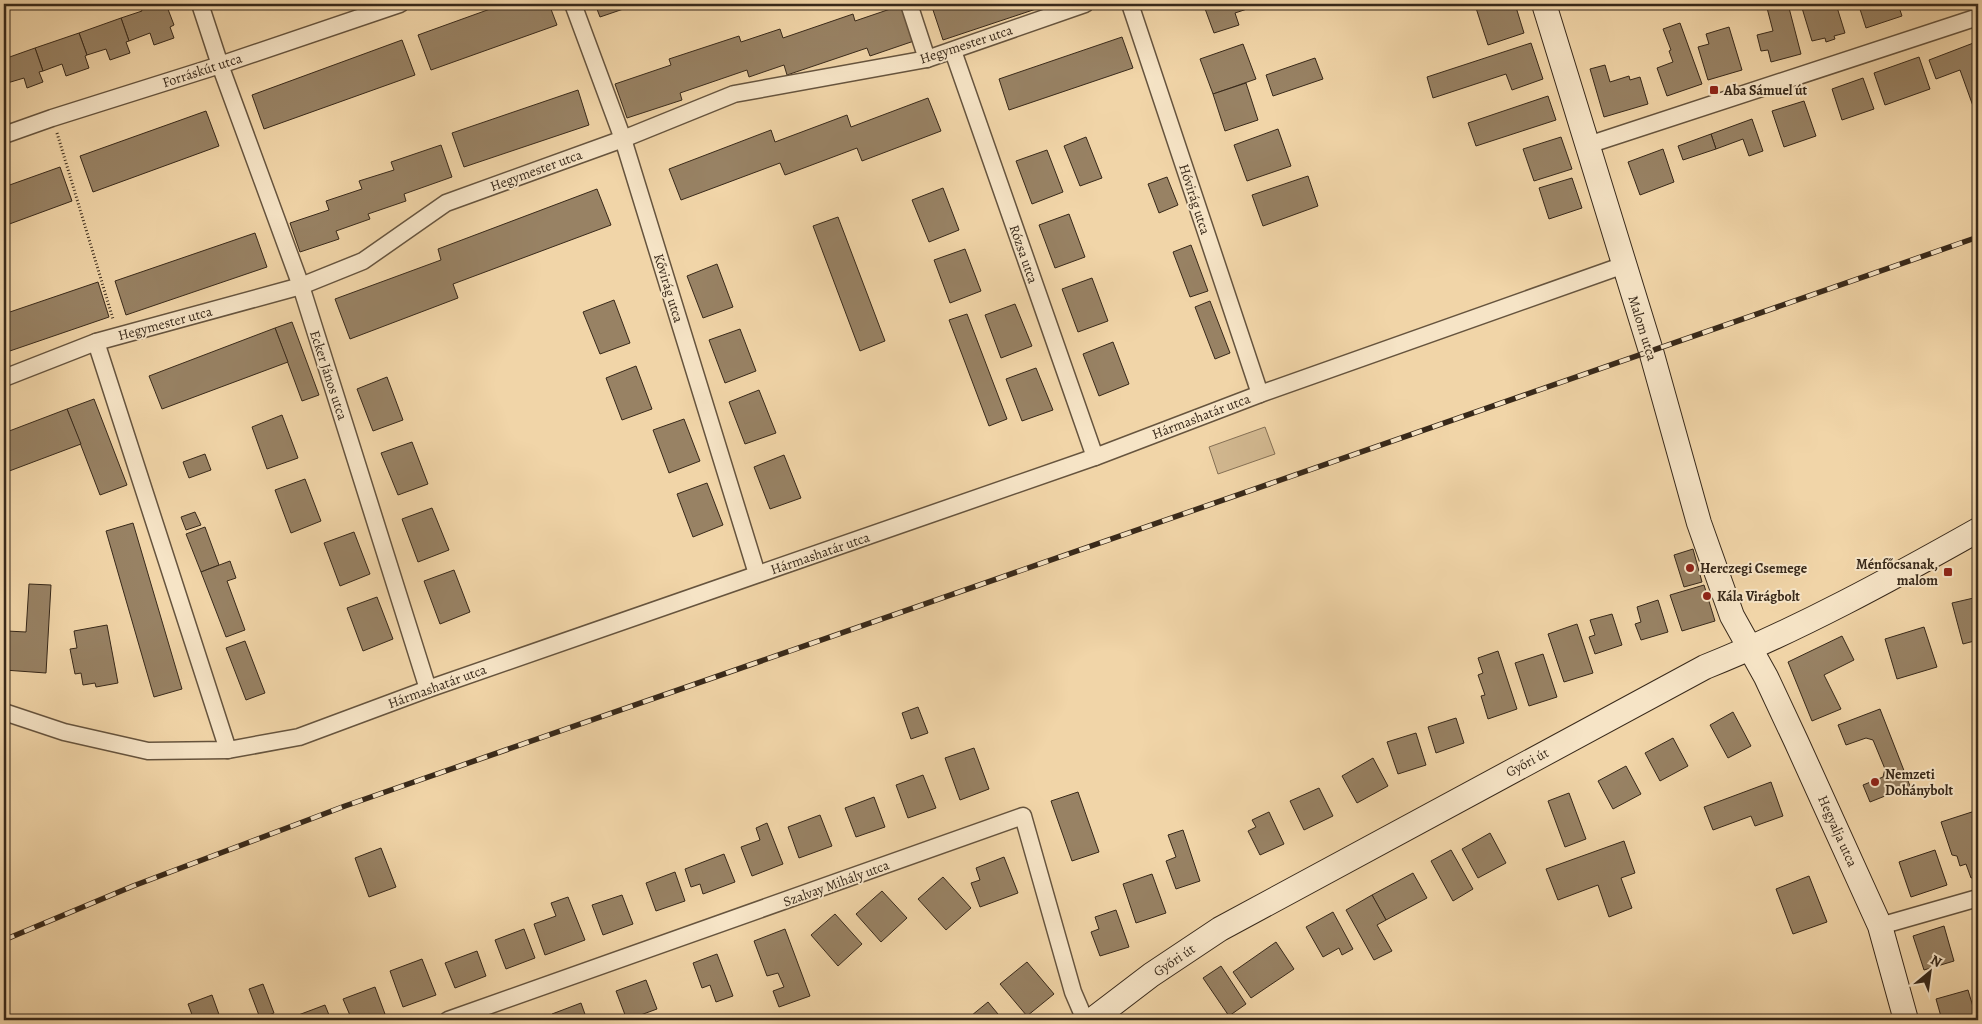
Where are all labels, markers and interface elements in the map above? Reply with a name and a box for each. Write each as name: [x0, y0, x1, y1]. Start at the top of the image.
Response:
street label: Hegymester utca: [917, 20, 1016, 68]
street label: Forráskút utca: [160, 49, 245, 92]
place label: Aba Sámuel út: [1723, 81, 1808, 100]
marker: Aba Sámuel út: [1708, 84, 1720, 96]
street label: Hegymester utca: [487, 145, 585, 196]
street label: Hóvirág utca: [1174, 161, 1215, 237]
street label: Rózsa utca: [1005, 222, 1043, 287]
street label: Kővirág utca: [649, 251, 688, 325]
street label: Malom utca: [1624, 293, 1662, 364]
street label: Hegymester utca: [116, 302, 215, 345]
street label: Ecker János utca: [305, 328, 352, 423]
street label: Hármashatár utca: [1149, 389, 1253, 444]
street label: Hármashatár utca: [768, 527, 873, 579]
place label: Ménfőcsanak, malom: [1856, 555, 1938, 590]
place label: Herczegi Csemege: [1700, 559, 1808, 578]
marker: Herczegi Csemege: [1684, 562, 1696, 574]
marker: Ménfőcsanak, malom: [1942, 566, 1954, 578]
place label: Kála Virágbolt: [1717, 587, 1800, 606]
marker: Kála Virágbolt: [1701, 590, 1713, 602]
street label: Hármashatár utca: [385, 660, 490, 713]
street label: Győri út: [1502, 743, 1552, 782]
place label: Nemzeti Dohánybolt: [1885, 765, 1953, 800]
marker: Nemzeti Dohánybolt: [1869, 776, 1881, 788]
street label: Hegyalja utca: [1813, 792, 1862, 871]
street label: Szalvay Mihály utca: [780, 855, 892, 911]
street label: Győri út: [1150, 939, 1199, 981]
north arrow: [1904, 946, 1954, 996]
text: N: [1927, 950, 1945, 972]

